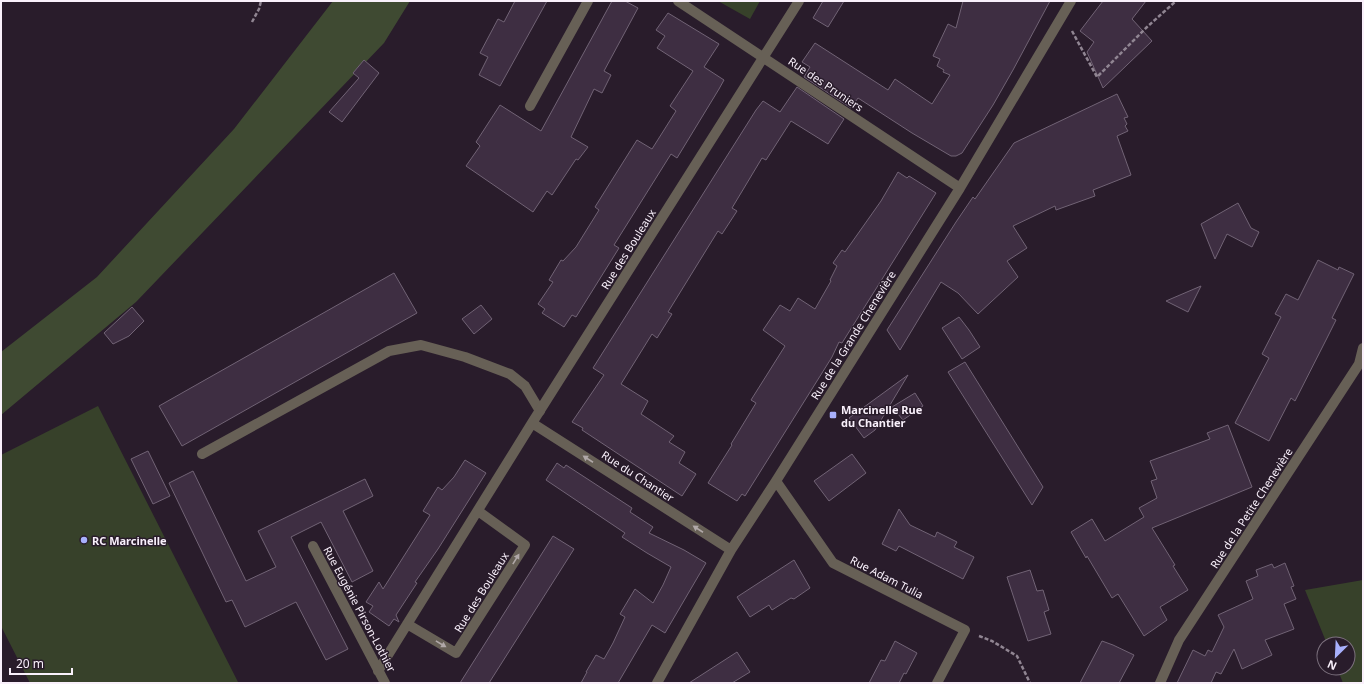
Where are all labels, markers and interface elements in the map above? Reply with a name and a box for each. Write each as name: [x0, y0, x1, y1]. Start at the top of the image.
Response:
street label: Rue des Pruniers: [786, 53, 866, 115]
street label: Rue des Bouleaux: [597, 206, 659, 292]
street label: Rue de la Grande Chenevière: [807, 268, 899, 402]
place label: Marcinelle Rue du Chantier: [841, 402, 923, 430]
marker: Marcinelle Rue du Chantier: [828, 410, 838, 420]
street label: Rue de la Petite Chenevière: [1206, 445, 1296, 571]
street label: Rue du Chantier: [599, 447, 677, 505]
one-way arrow: [583, 455, 593, 463]
one-way arrow: [692, 525, 704, 532]
place label: RC Marcinelle: [92, 533, 167, 548]
marker: RC Marcinelle: [79, 535, 89, 545]
street label: Rue Eugénie Pirson-Lothier: [320, 544, 400, 675]
street label: Rue des Bouleaux: [450, 549, 512, 635]
street label: Rue Adam Tulia: [848, 552, 926, 602]
one-way arrow: [513, 553, 520, 565]
north arrow: [1316, 636, 1356, 676]
one-way arrow: [435, 640, 447, 647]
scale bar: [10, 650, 72, 676]
text: 20 m: [16, 655, 44, 672]
text: N: [1325, 657, 1339, 674]

